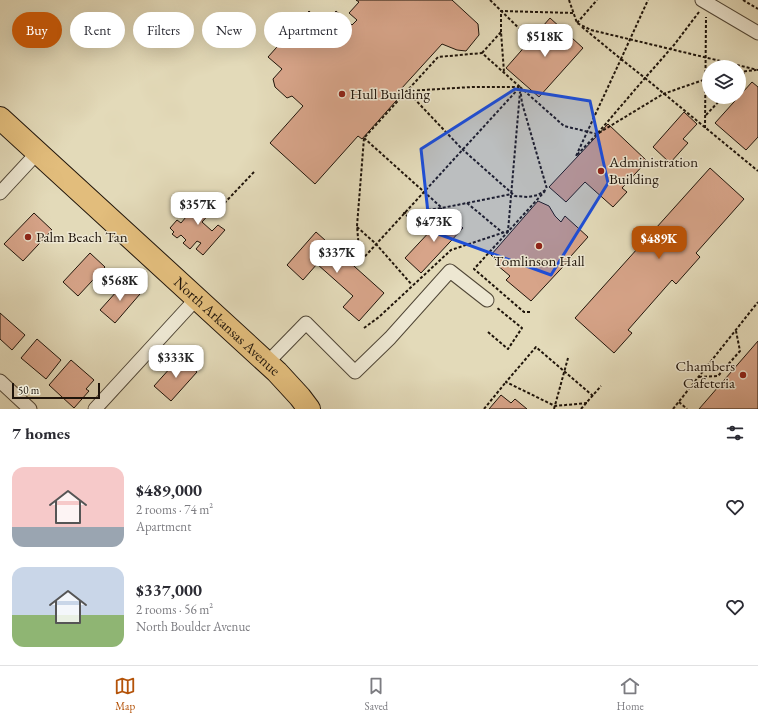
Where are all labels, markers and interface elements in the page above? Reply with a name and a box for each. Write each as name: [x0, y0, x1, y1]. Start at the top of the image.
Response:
chip: Buy: [12, 12, 62, 48]
chip: Rent: [70, 12, 125, 48]
chip: Filters: [133, 12, 194, 48]
chip: New: [202, 12, 256, 48]
chip: Apartment: [264, 12, 352, 48]
pin: $518K: [517, 24, 573, 58]
text: $518K: [527, 28, 563, 45]
map controls: [702, 60, 746, 104]
button: layers: [702, 60, 746, 104]
place label: Hull Building: [350, 84, 430, 103]
marker: Hull Building: [337, 89, 347, 99]
place label: Administration Building: [608, 152, 698, 188]
marker: Administration Building: [596, 166, 606, 176]
pin: $357K: [170, 192, 226, 226]
text: $357K: [180, 196, 216, 213]
pin: $473K: [406, 209, 462, 243]
text: $473K: [416, 213, 452, 230]
pin: $489K: [631, 226, 687, 260]
place label: Palm Beach Tan: [36, 227, 128, 246]
text: $489K: [641, 230, 677, 247]
marker: Palm Beach Tan: [23, 232, 33, 242]
pin: $337K: [309, 240, 365, 274]
marker: Tomlinson Hall: [534, 241, 544, 251]
text: $337K: [319, 244, 355, 261]
place label: Tomlinson Hall: [493, 251, 585, 270]
pin: $568K: [92, 268, 148, 302]
text: $568K: [102, 272, 138, 289]
street label: North Arkansas Avenue: [170, 272, 285, 380]
pin: $333K: [148, 345, 204, 379]
text: $333K: [158, 349, 194, 366]
place label: Chambers Cafeteria: [676, 356, 735, 392]
marker: Chambers Cafeteria: [738, 370, 748, 380]
scale bar: [12, 381, 100, 400]
text: 50 m: [18, 383, 39, 397]
text: 7 homes: [12, 422, 70, 444]
icon: filters: [724, 422, 746, 444]
text: $489,000: [136, 479, 202, 501]
icon: home: [44, 483, 92, 531]
icon: heart: [724, 496, 746, 518]
text: 2 rooms · 74 m²: [136, 501, 213, 518]
text: Apartment: [136, 518, 191, 535]
text: $337,000: [136, 579, 202, 601]
icon: home: [44, 583, 92, 631]
icon: heart: [724, 596, 746, 618]
text: 2 rooms · 56 m²: [136, 601, 213, 618]
text: North Boulder Avenue: [136, 618, 250, 635]
tab: Map: [114, 675, 136, 713]
tab: Saved: [365, 675, 388, 713]
tab: Home: [617, 675, 644, 713]

